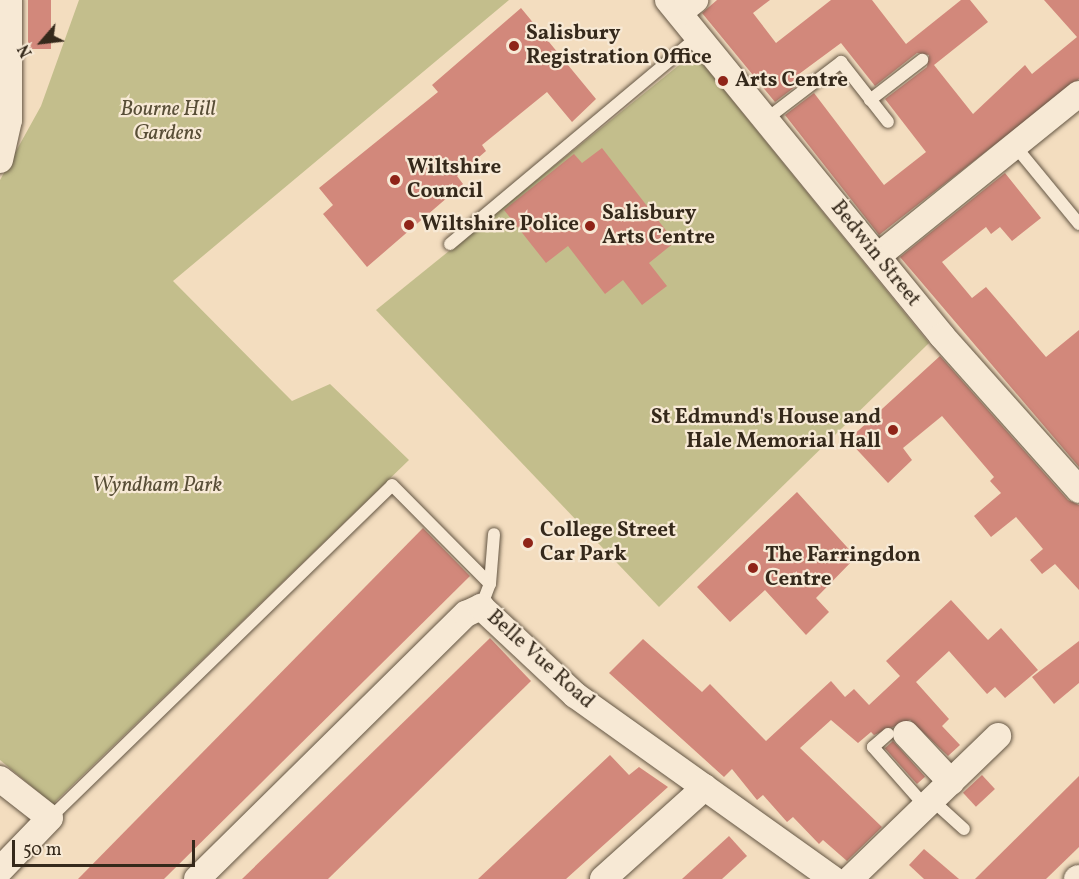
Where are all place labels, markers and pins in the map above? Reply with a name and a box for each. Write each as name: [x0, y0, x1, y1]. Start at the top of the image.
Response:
place label: Salisbury Registration Office: [526, 21, 712, 71]
marker: Salisbury Registration Office: [507, 39, 521, 53]
place label: Arts Centre: [735, 68, 848, 94]
marker: Arts Centre: [716, 74, 730, 88]
place label: Wiltshire Council: [407, 155, 501, 205]
marker: Wiltshire Council: [388, 173, 402, 187]
place label: Salisbury Arts Centre: [602, 201, 715, 251]
place label: Wiltshire Police: [421, 212, 579, 238]
marker: Wiltshire Police: [402, 218, 416, 232]
marker: Salisbury Arts Centre: [583, 219, 597, 233]
place label: St Edmund's House and Hale Memorial Hall: [651, 405, 881, 455]
marker: St Edmund's House and Hale Memorial Hall: [886, 423, 900, 437]
place label: College Street Car Park: [540, 518, 676, 568]
marker: College Street Car Park: [521, 536, 535, 550]
place label: The Farringdon Centre: [765, 543, 921, 593]
marker: The Farringdon Centre: [746, 561, 760, 575]

